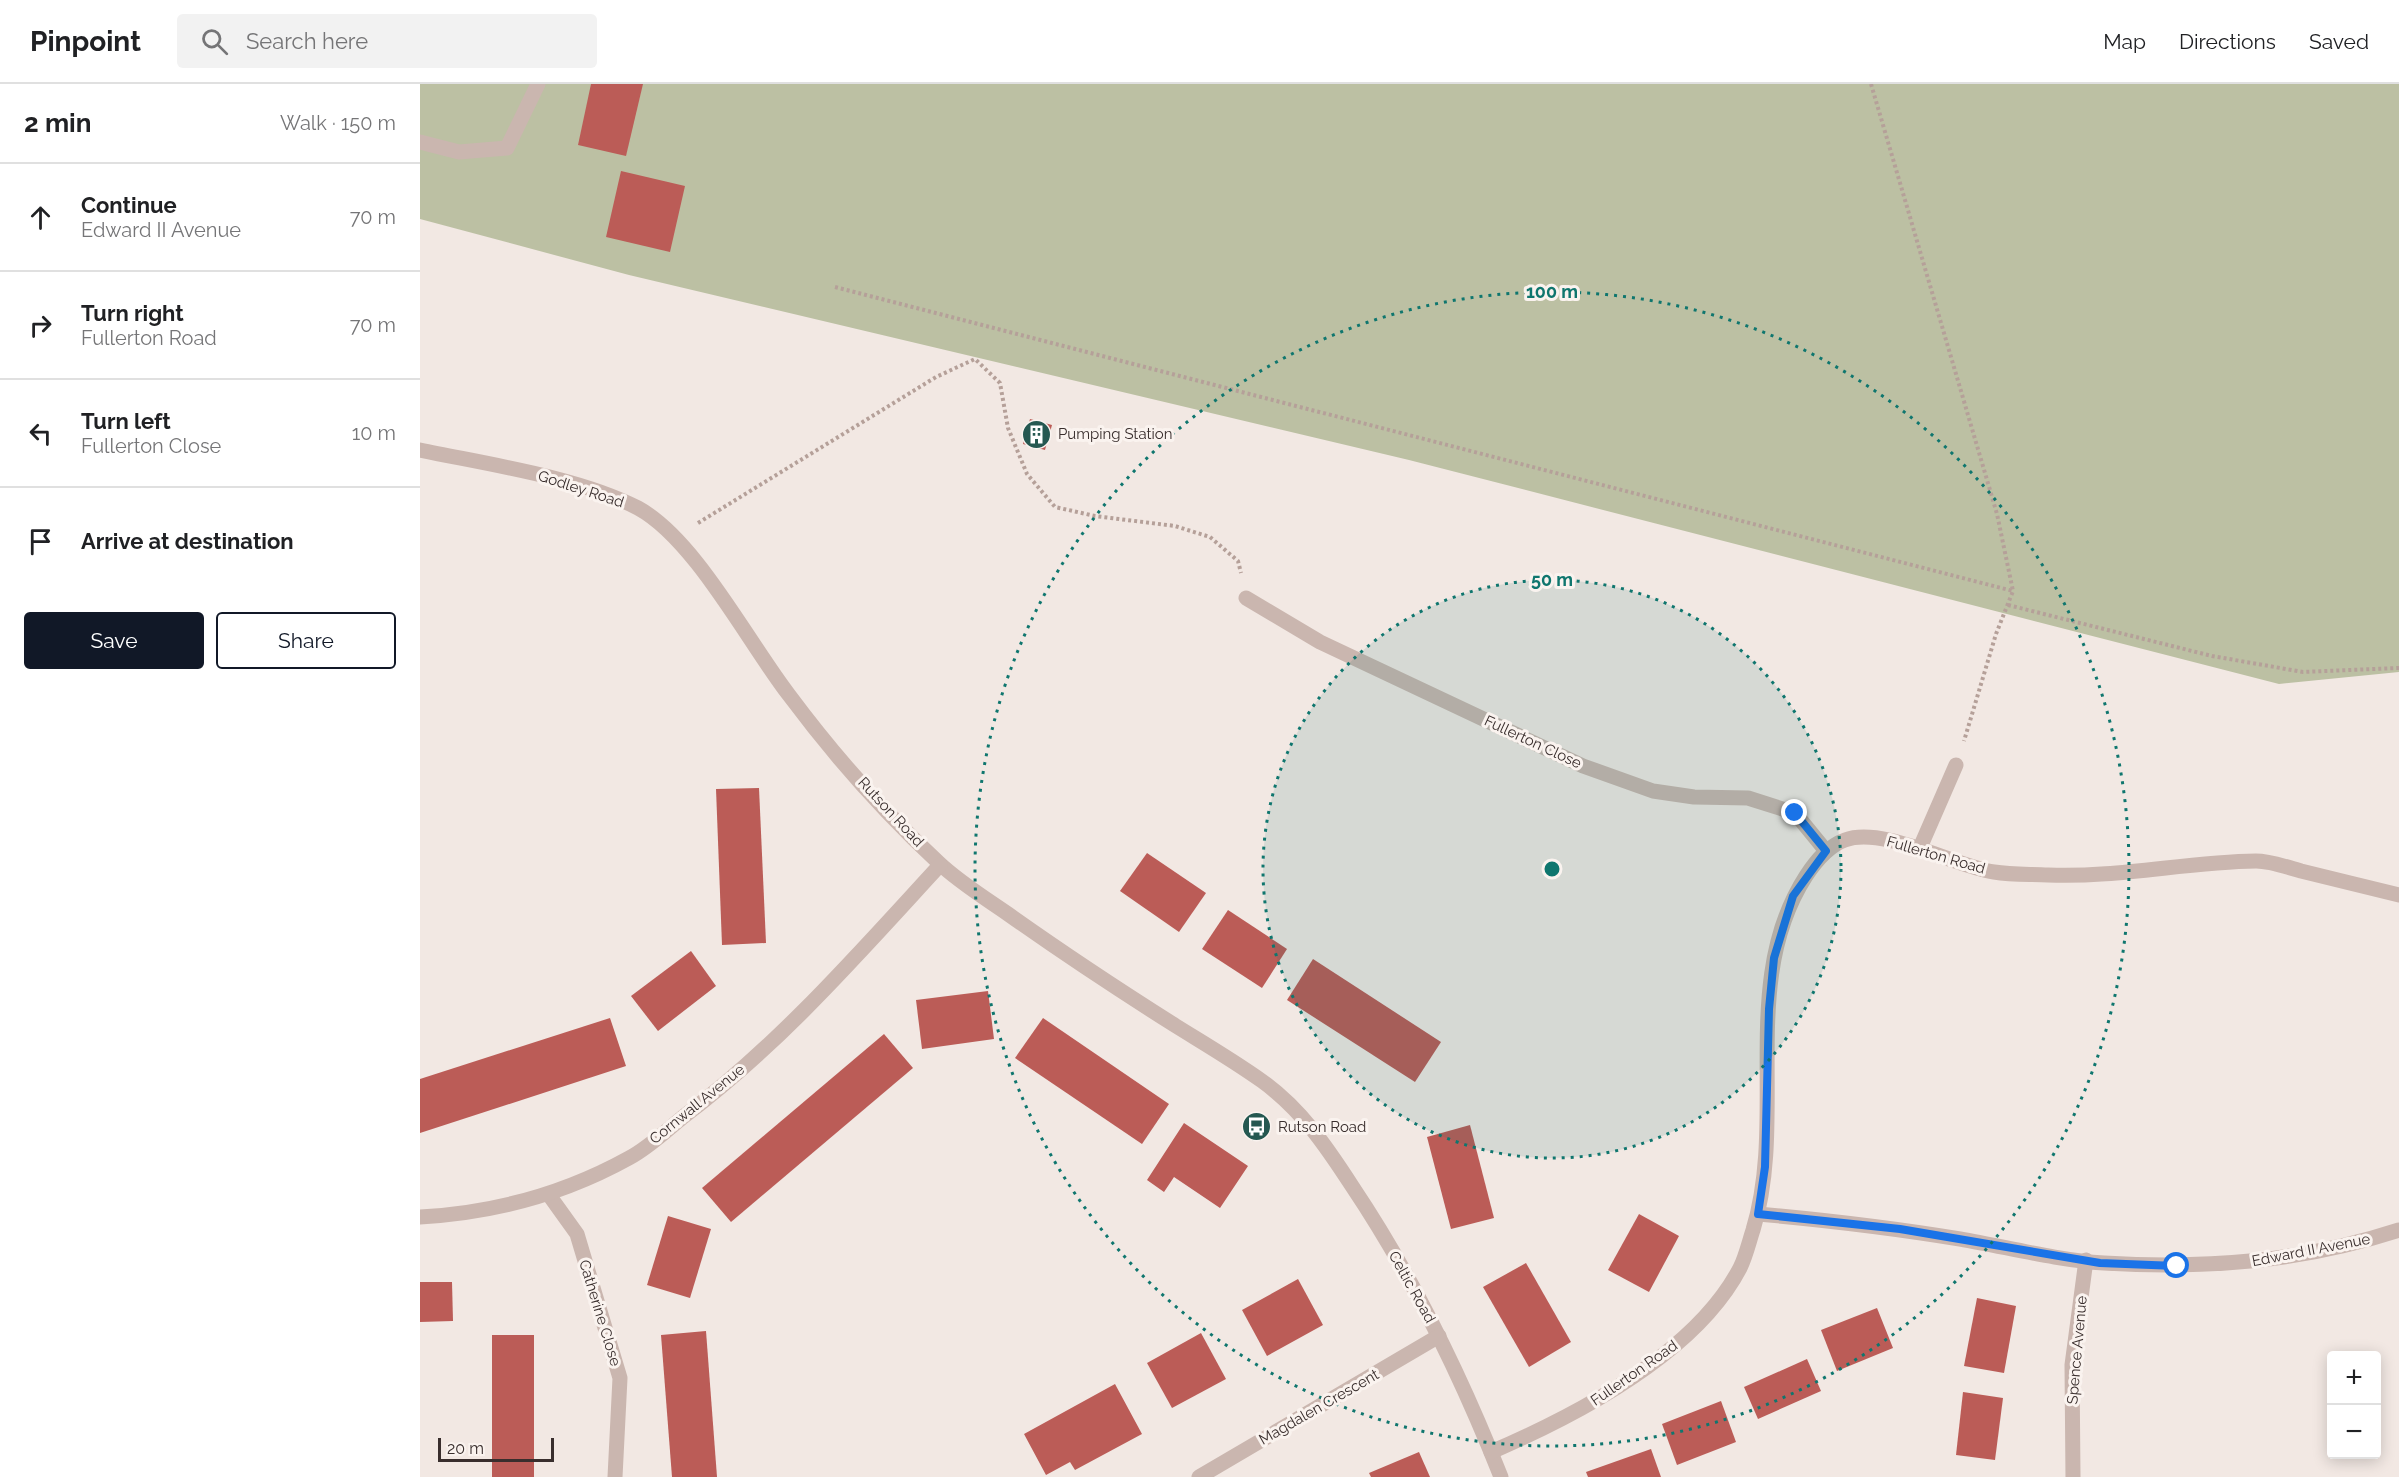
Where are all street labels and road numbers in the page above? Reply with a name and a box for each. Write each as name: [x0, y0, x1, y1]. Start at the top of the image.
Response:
street label: Godley Road: [536, 467, 626, 511]
street label: Fullerton Close: [1482, 712, 1585, 772]
street label: Rutson Road: [854, 774, 928, 850]
street label: Fullerton Road: [1885, 832, 1987, 878]
street label: Cornwall Avenue: [646, 1060, 748, 1148]
street label: Edward II Avenue: [2250, 1230, 2372, 1270]
street label: Celtic Road: [1385, 1248, 1439, 1326]
street label: Catherine Close: [575, 1258, 625, 1369]
street label: Spence Avenue: [2063, 1295, 2091, 1405]
street label: Fullerton Road: [1587, 1336, 1681, 1410]
street label: Magdalen Crescent: [1256, 1365, 1382, 1449]

